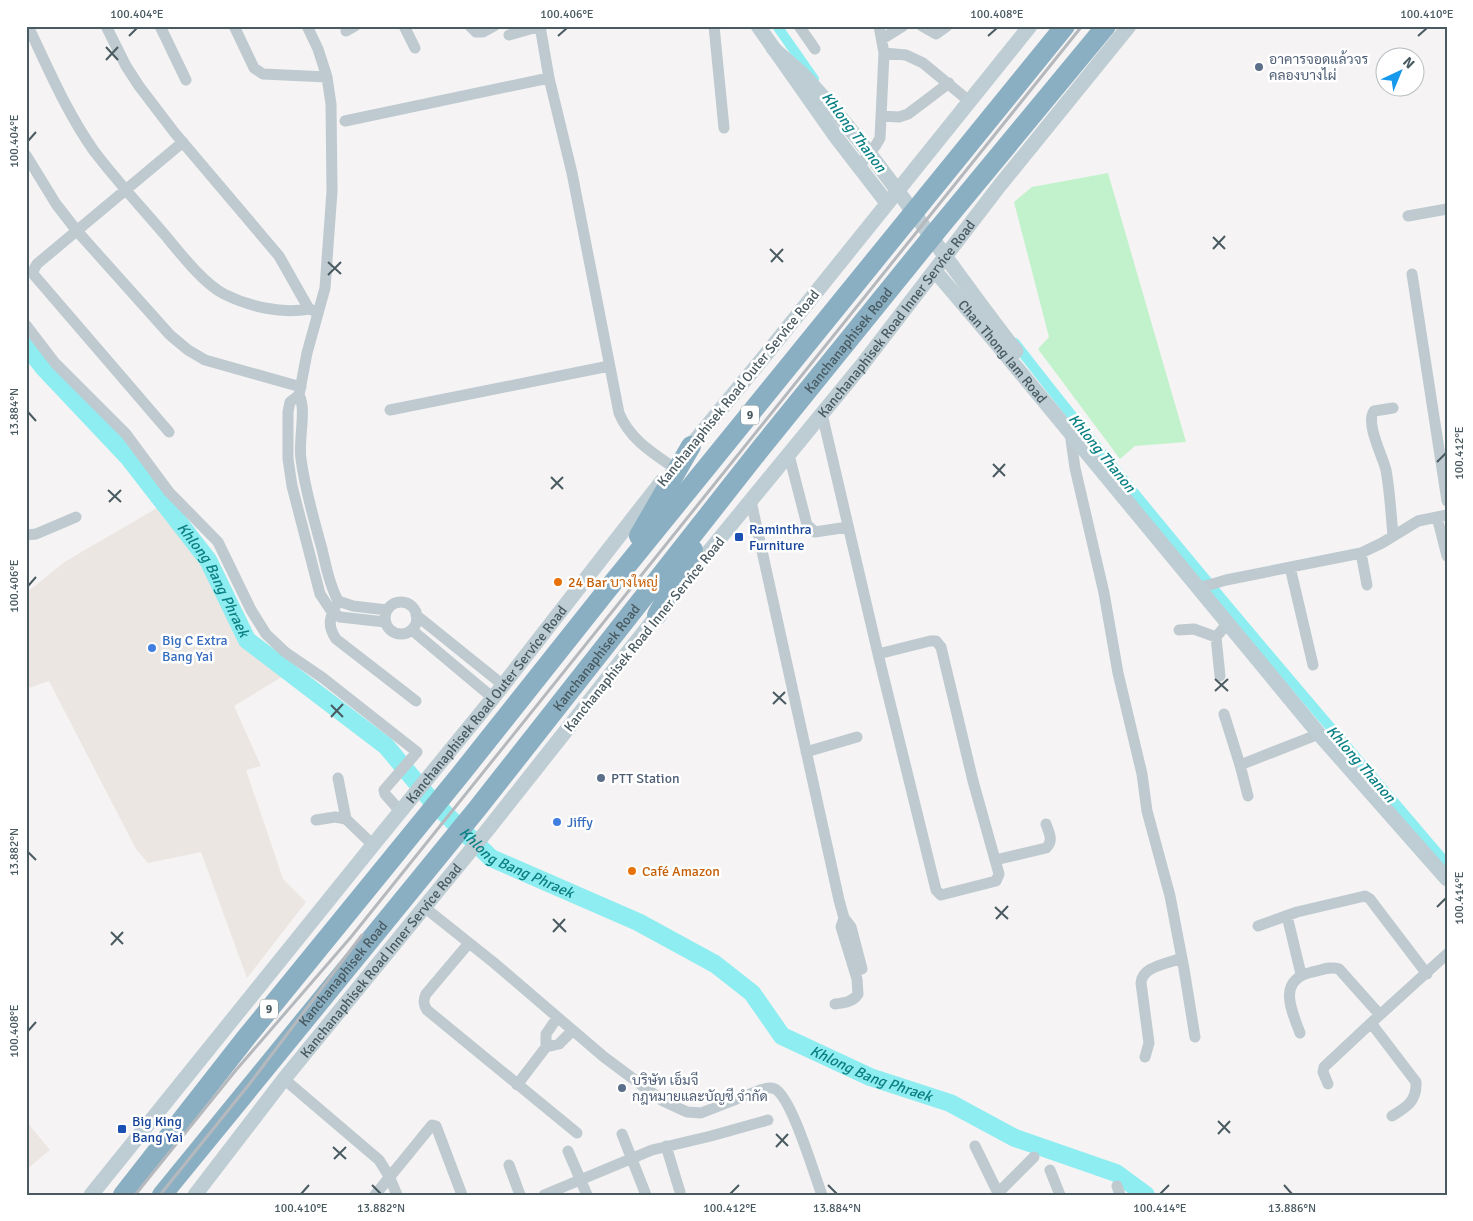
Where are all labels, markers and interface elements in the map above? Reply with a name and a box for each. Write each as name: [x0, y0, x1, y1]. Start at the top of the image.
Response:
text: 100.404°E: [110, 7, 164, 22]
text: 100.406°E: [540, 7, 594, 22]
text: 100.408°E: [970, 7, 1024, 22]
text: 100.410°E: [1400, 7, 1454, 22]
north arrow: [1376, 48, 1426, 98]
place label: อาคารจอดแล้วจร คลองบางไผ่: [1269, 50, 1368, 84]
text: N: [1399, 54, 1418, 73]
marker: อาคารจอดแล้วจร คลองบางไผ่: [1253, 61, 1265, 73]
water label: Khlong Thanon: [818, 88, 891, 176]
text: 100.404°E: [7, 114, 22, 168]
street label: Kanchanaphisek Road Inner Service Road: [815, 216, 979, 420]
street label: Kanchanaphisek Road: [801, 284, 897, 396]
street label: Kanchanaphisek Road Outer Service Road: [654, 287, 823, 490]
street label: Chan Thong Iam Road: [954, 297, 1050, 407]
text: 13.884°N: [7, 388, 22, 436]
road number: 9: [741, 406, 759, 424]
water label: Khlong Thanon: [1065, 410, 1140, 497]
text: 100.412°E: [1452, 426, 1467, 480]
water label: Khlong Bang Phraek: [173, 519, 254, 641]
place label: Raminthra Furniture: [749, 521, 812, 554]
marker: Raminthra Furniture: [733, 531, 745, 543]
street label: Kanchanaphisek Road Inner Service Road: [560, 533, 728, 735]
text: 100.406°E: [7, 559, 22, 613]
place label: 24 Bar บางใหญ่: [568, 574, 658, 591]
marker: 24 Bar บางใหญ่: [552, 576, 564, 588]
street label: Kanchanaphisek Road: [550, 600, 644, 714]
street label: Kanchanaphisek Road Outer Service Road: [402, 602, 571, 807]
place label: Big C Extra Bang Yai: [162, 632, 228, 665]
marker: Big C Extra Bang Yai: [146, 642, 158, 654]
water label: Khlong Thanon: [1323, 722, 1400, 807]
place label: PTT Station: [611, 770, 680, 787]
marker: PTT Station: [595, 772, 607, 784]
place label: Jiffy: [567, 814, 593, 831]
marker: Jiffy: [551, 816, 563, 828]
water label: Khlong Bang Phraek: [456, 824, 578, 902]
text: 13.882°N: [7, 828, 22, 876]
street label: Kanchanaphisek Road Inner Service Road: [296, 860, 464, 1062]
place label: Café Amazon: [642, 863, 720, 880]
marker: Café Amazon: [626, 865, 638, 877]
text: 100.414°E: [1452, 871, 1467, 925]
street label: Kanchanaphisek Road: [295, 917, 391, 1029]
road number: 9: [260, 1000, 278, 1019]
text: 100.408°E: [7, 1004, 22, 1058]
water label: Khlong Bang Phraek: [807, 1041, 936, 1106]
place label: บริษัท เอ็มจี กฎหมายและบัญชี จำกัด: [632, 1071, 768, 1105]
marker: บริษัท เอ็มจี กฎหมายและบัญชี จำกัด: [616, 1082, 628, 1094]
place label: Big King Bang Yai: [132, 1113, 183, 1146]
marker: Big King Bang Yai: [116, 1123, 128, 1135]
text: 100.410°E: [274, 1201, 328, 1216]
text: 13.882°N: [357, 1201, 405, 1216]
text: 100.412°E: [703, 1201, 757, 1216]
text: 13.884°N: [813, 1201, 861, 1216]
text: 100.414°E: [1133, 1201, 1187, 1216]
text: 13.886°N: [1268, 1201, 1316, 1216]

